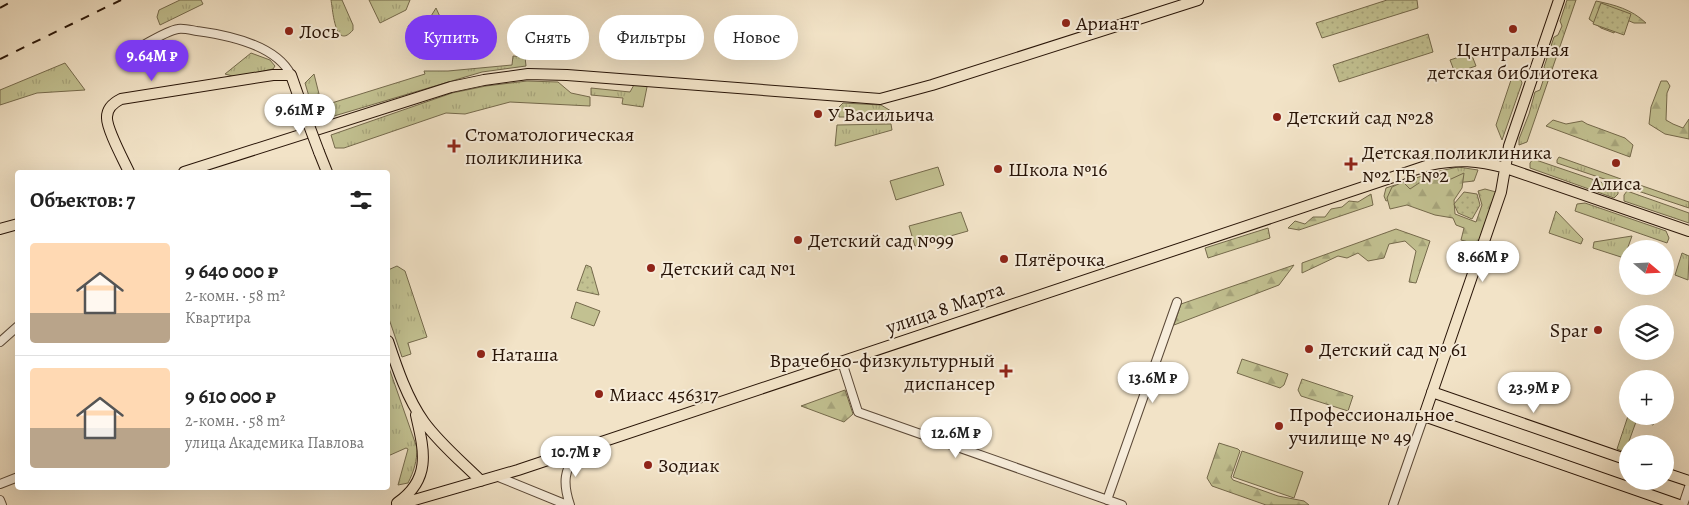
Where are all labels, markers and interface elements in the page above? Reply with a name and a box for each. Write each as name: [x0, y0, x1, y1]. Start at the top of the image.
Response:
place label: Ариант: [1075, 10, 1139, 37]
chip: Купить: [405, 15, 497, 60]
chip: Снять: [507, 15, 589, 60]
chip: Фильтры: [599, 15, 704, 60]
chip: Новое: [714, 15, 798, 60]
marker: Ариант: [1060, 17, 1072, 29]
place label: Лось: [299, 18, 339, 45]
marker: Центральная детская библиотека: [1507, 23, 1519, 35]
marker: Лось: [283, 25, 295, 37]
place label: Центральная детская библиотека: [1427, 36, 1599, 86]
pin: 9.64M ₽: [106, 39, 198, 82]
text: 9.64M ₽: [126, 45, 178, 67]
pin: 9.61M ₽: [254, 94, 346, 136]
text: 9.61M ₽: [275, 99, 325, 121]
place label: У Васильича: [828, 101, 935, 128]
place label: Детский сад №28: [1287, 104, 1434, 131]
marker: У Васильича: [812, 108, 824, 120]
marker: Детский сад №28: [1271, 111, 1283, 123]
place label: Стоматологическая поликлиника: [465, 121, 634, 171]
marker: Стоматологическая поликлиника: [447, 139, 461, 153]
place label: Детская поликлиника №2 ГБ №2: [1362, 139, 1553, 189]
place label: Школа №16: [1008, 156, 1107, 183]
marker: Детская поликлиника №2 ГБ №2: [1344, 157, 1358, 171]
marker: Алиса: [1610, 157, 1622, 169]
marker: Школа №16: [992, 163, 1004, 175]
place label: Алиса: [1589, 170, 1642, 197]
text: Объектов: 7: [30, 186, 135, 214]
icon: filters: [347, 186, 375, 214]
place label: Детский сад №99: [808, 227, 954, 254]
marker: Детский сад №99: [792, 234, 804, 246]
pin: 8.66M ₽: [1437, 240, 1529, 283]
north arrow: [1619, 240, 1674, 295]
map controls: [1619, 240, 1674, 490]
place label: Пятёрочка: [1014, 246, 1106, 273]
text: 8.66M ₽: [1457, 246, 1509, 268]
marker: Пятёрочка: [998, 253, 1010, 265]
place label: Детский сад №1: [661, 255, 796, 282]
text: 9 640 000 ₽: [185, 257, 278, 285]
marker: Детский сад №1: [645, 262, 657, 274]
icon: home: [70, 263, 130, 323]
street label: улица 8 Марта: [881, 275, 1008, 341]
text: 2-комн. · 58 m²: [185, 285, 285, 307]
button: layers: [1619, 305, 1674, 360]
text: Квартира: [185, 307, 251, 329]
place label: Spar: [1550, 317, 1588, 344]
marker: Spar: [1592, 324, 1604, 336]
place label: Детский сад № 61: [1319, 336, 1467, 363]
place label: Наташа: [491, 341, 559, 368]
marker: Детский сад № 61: [1303, 343, 1315, 355]
place label: Врачебно-физкультурный диспансер: [769, 347, 995, 397]
marker: Наташа: [475, 348, 487, 360]
pin: 13.6M ₽: [1107, 362, 1199, 404]
marker: Врачебно-физкультурный диспансер: [999, 364, 1013, 378]
text: 13.6M ₽: [1129, 367, 1177, 389]
button: +: [1619, 370, 1674, 425]
pin: 23.9M ₽: [1488, 372, 1580, 414]
text: 23.9M ₽: [1509, 377, 1559, 399]
place label: Миасс 456317: [609, 381, 719, 408]
text: 9 610 000 ₽: [185, 382, 276, 410]
icon: home: [70, 388, 130, 448]
marker: Миасс 456317: [593, 388, 605, 400]
place label: Профессиональное училище № 49: [1288, 401, 1454, 451]
text: 2-комн. · 58 m²: [185, 410, 285, 432]
pin: 12.6M ₽: [910, 416, 1002, 459]
marker: Профессиональное училище № 49: [1273, 420, 1285, 432]
text: 12.6M ₽: [931, 422, 981, 444]
text: улица Академика Павлова: [185, 432, 364, 454]
button: −: [1619, 435, 1674, 490]
pin: 10.7M ₽: [530, 436, 622, 478]
text: 10.7M ₽: [551, 441, 601, 463]
place label: Зодиак: [658, 452, 720, 479]
marker: Зодиак: [642, 459, 654, 471]

